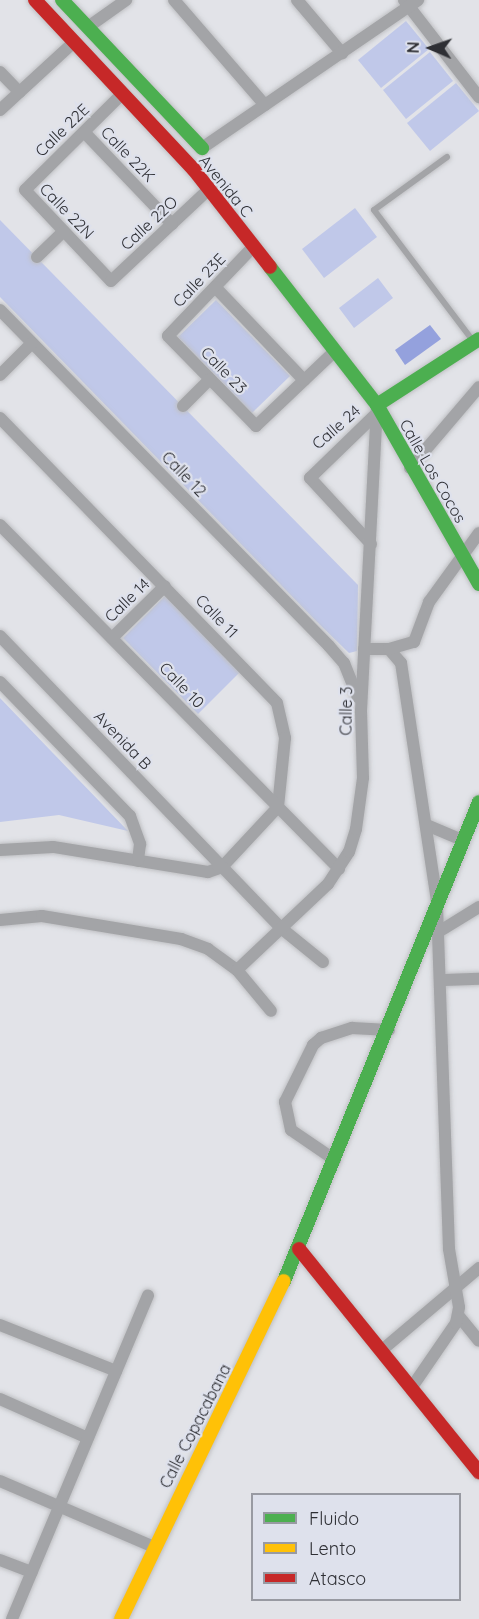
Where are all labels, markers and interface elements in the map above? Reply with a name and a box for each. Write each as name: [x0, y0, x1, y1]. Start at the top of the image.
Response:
north arrow: [401, 18, 461, 78]
text: N: [403, 41, 423, 54]
street label: Calle 22E: [31, 100, 93, 160]
street label: Calle 22K: [97, 122, 159, 186]
street label: Avenida C: [195, 151, 257, 221]
street label: Calle 22N: [36, 179, 98, 243]
street label: Calle 22O: [117, 192, 181, 254]
street label: Calle 23E: [169, 249, 229, 311]
street label: Calle 23: [197, 342, 251, 398]
street label: Calle 24: [308, 401, 364, 453]
street label: Calle Los Cocos: [396, 416, 470, 526]
street label: Calle 12: [158, 447, 210, 501]
street label: Calle 14: [101, 574, 153, 626]
street label: Calle 11: [192, 590, 242, 642]
street label: Calle 10: [156, 658, 208, 712]
street label: Calle 3: [336, 686, 356, 736]
street label: Avenida B: [90, 707, 156, 773]
street label: Calle Copacabana: [155, 1361, 235, 1491]
legend: [251, 1493, 461, 1601]
text: Fluido: [309, 1507, 359, 1530]
text: Lento: [309, 1537, 356, 1560]
text: Atasco: [309, 1567, 366, 1590]

